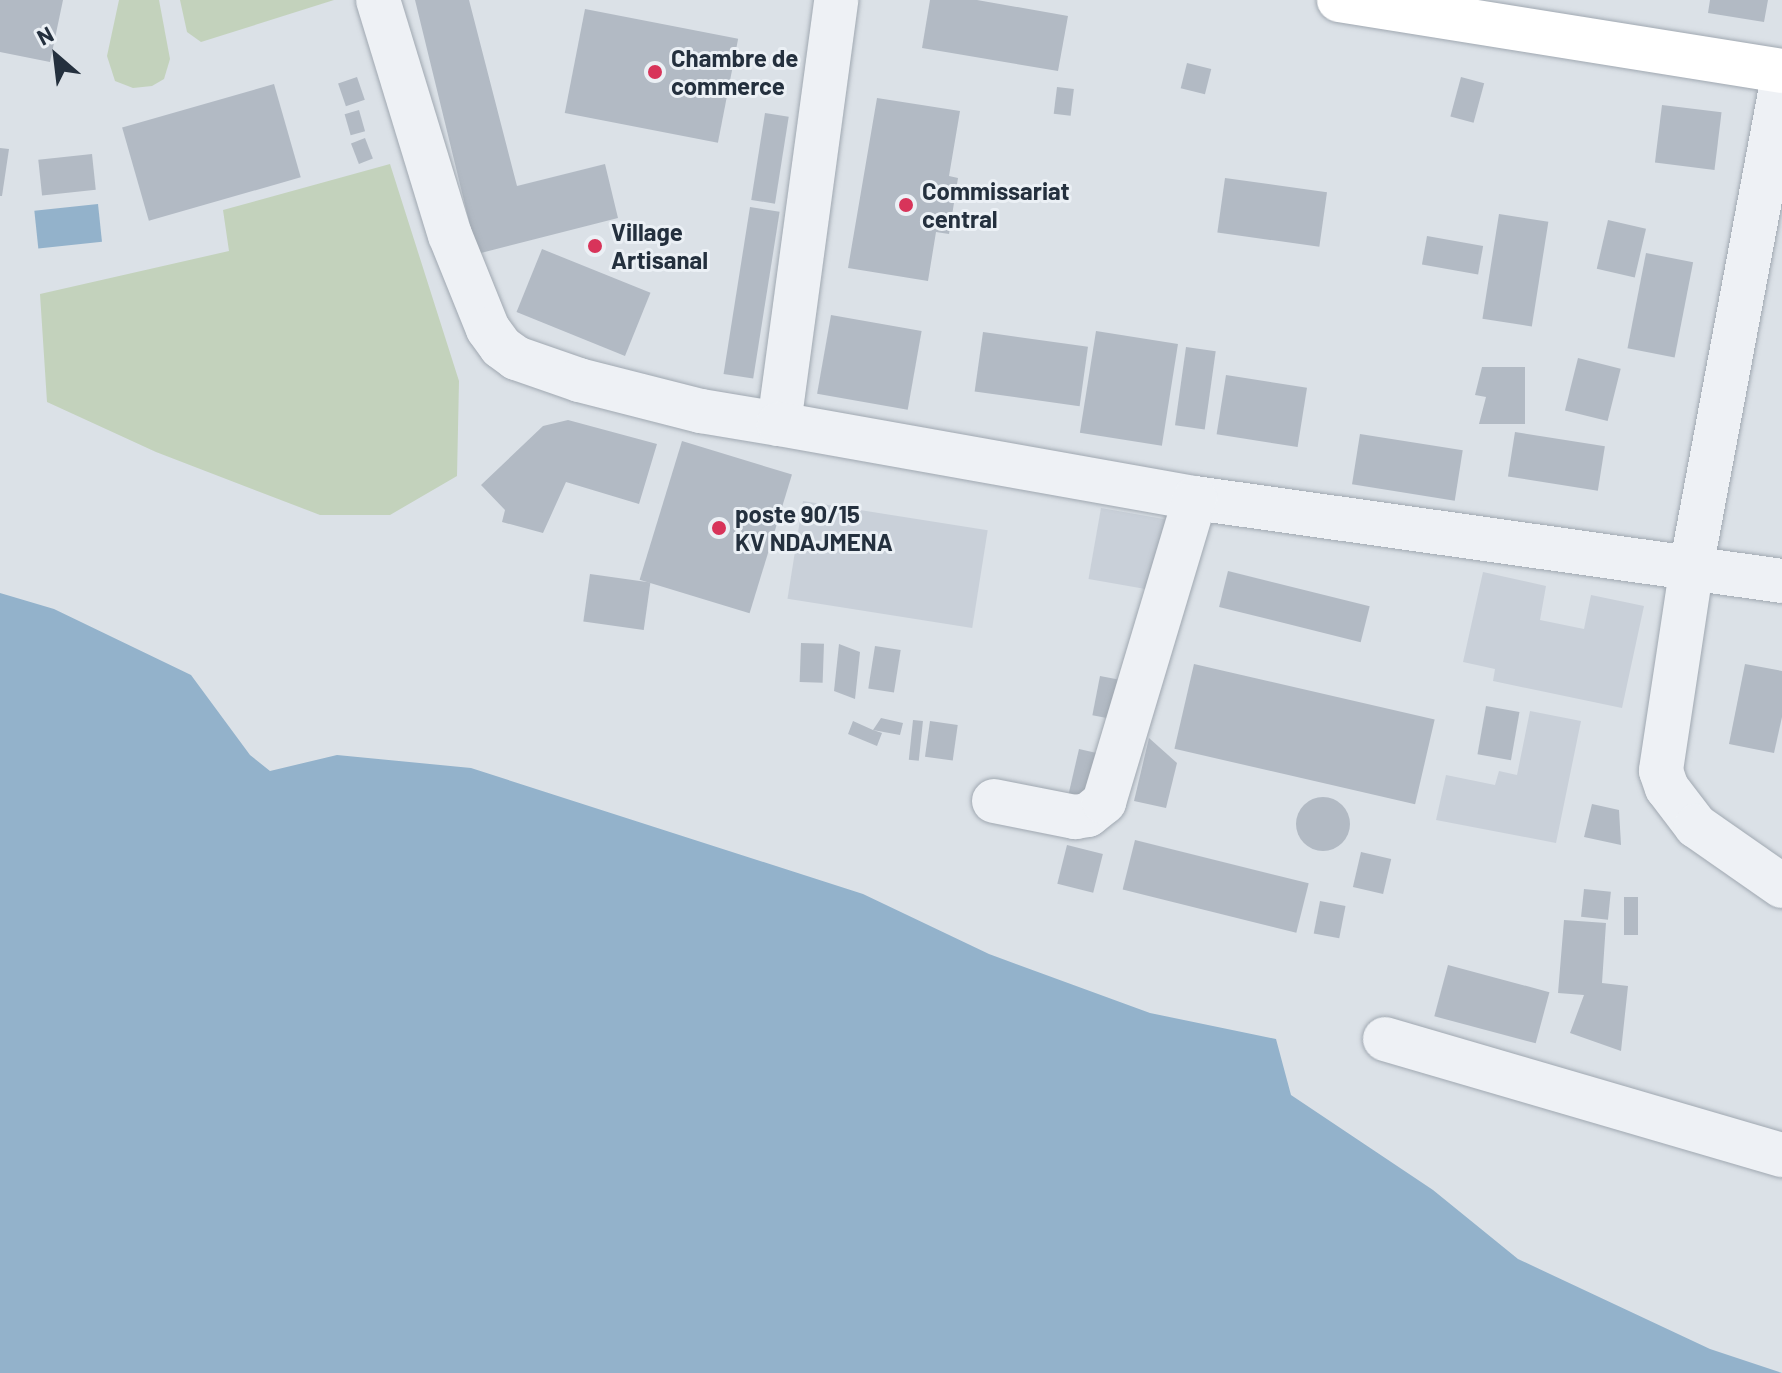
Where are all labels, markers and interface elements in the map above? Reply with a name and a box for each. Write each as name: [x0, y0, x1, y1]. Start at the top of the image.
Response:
north arrow: [16, 16, 96, 96]
text: N: [32, 20, 57, 50]
place label: Chambre de commerce: [671, 44, 798, 100]
marker: Chambre de commerce: [646, 63, 664, 81]
place label: Commissariat central: [922, 177, 1070, 233]
marker: Commissariat central: [897, 196, 915, 214]
place label: Village Artisanal: [611, 218, 708, 274]
marker: Village Artisanal: [586, 237, 604, 255]
place label: poste 90/15 KV NDAJMENA: [735, 500, 893, 556]
marker: poste 90/15 KV NDAJMENA: [710, 519, 728, 537]

